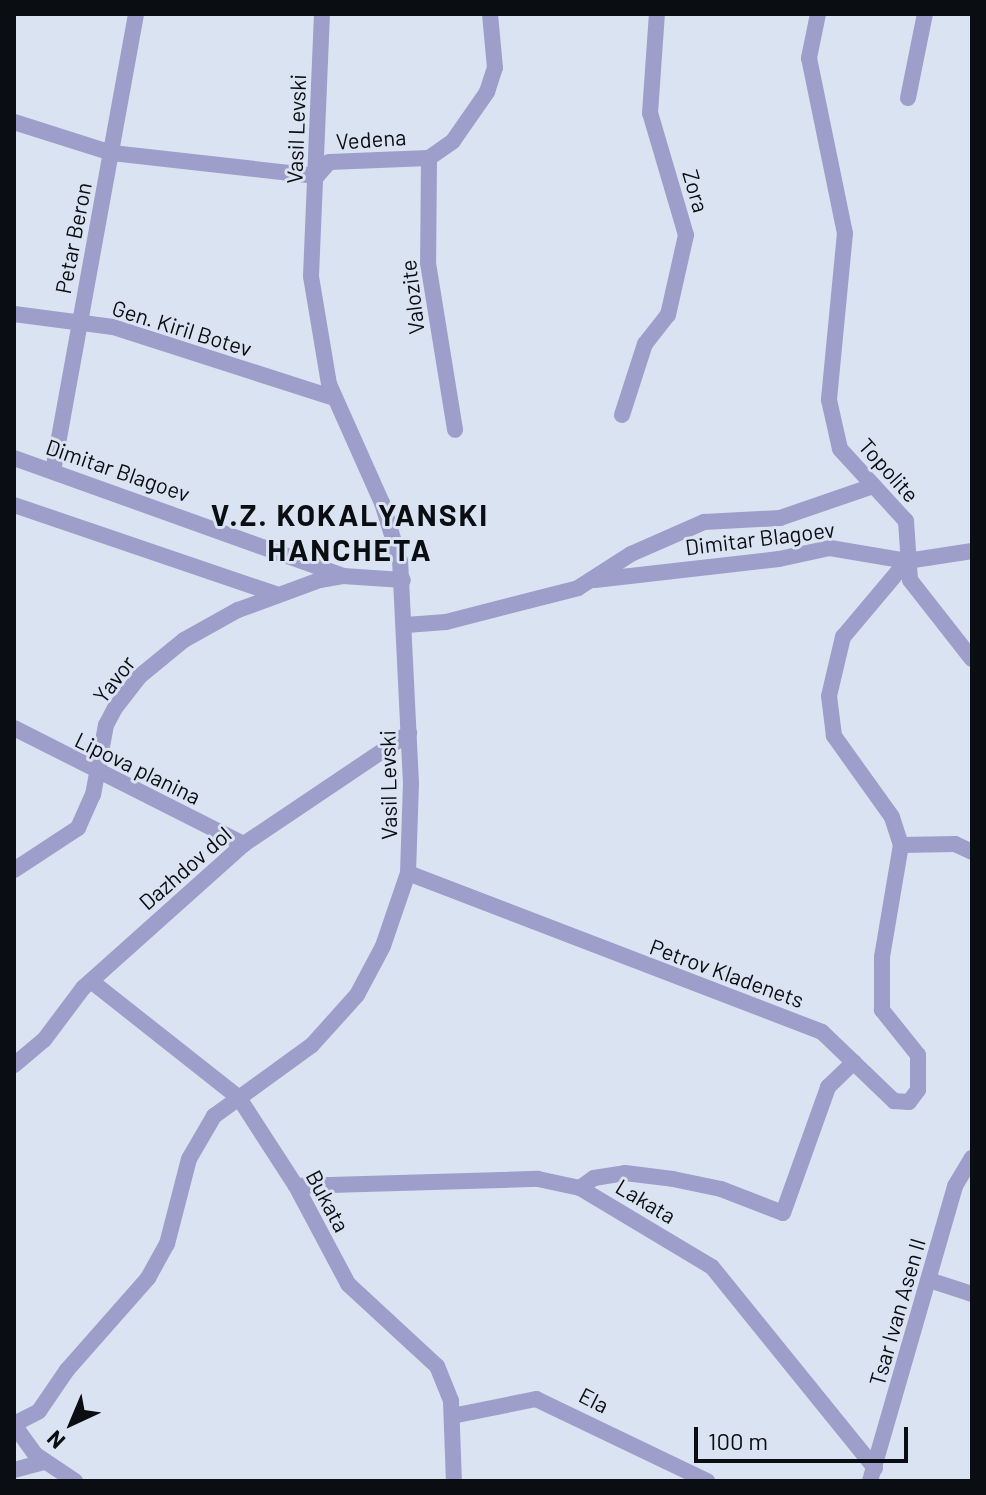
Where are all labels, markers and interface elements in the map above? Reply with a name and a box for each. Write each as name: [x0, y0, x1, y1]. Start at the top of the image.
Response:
street label: Vasil Levski: [281, 74, 311, 184]
street label: Vedena: [335, 123, 407, 155]
street label: Zora: [677, 167, 715, 215]
street label: Petar Beron: [49, 180, 97, 296]
street label: Valozite: [394, 258, 430, 336]
street label: Gen. Kiril Botev: [109, 294, 255, 362]
street label: Dimitar Blagoev: [43, 433, 193, 507]
street label: Topolite: [853, 433, 925, 507]
district label: V.Z. KOKALYANSKI HANCHETA: [211, 496, 489, 566]
street label: Dimitar Blagoev: [684, 516, 836, 560]
street label: Yavor: [87, 650, 141, 708]
street label: Lipova planina: [71, 726, 205, 810]
street label: Vasil Levski: [374, 730, 402, 840]
street label: Dazhdov dol: [133, 821, 237, 915]
street label: Petrov Kladenets: [646, 933, 808, 1013]
street label: Bukata: [301, 1165, 355, 1237]
street label: Lakata: [611, 1173, 681, 1229]
street label: Tsar Ivan Asen II: [863, 1235, 931, 1389]
street label: Ela: [575, 1382, 613, 1418]
north arrow: [32, 1383, 112, 1463]
scale bar: [698, 1411, 912, 1461]
text: N: [41, 1426, 70, 1455]
text: 100 m: [708, 1426, 768, 1455]

